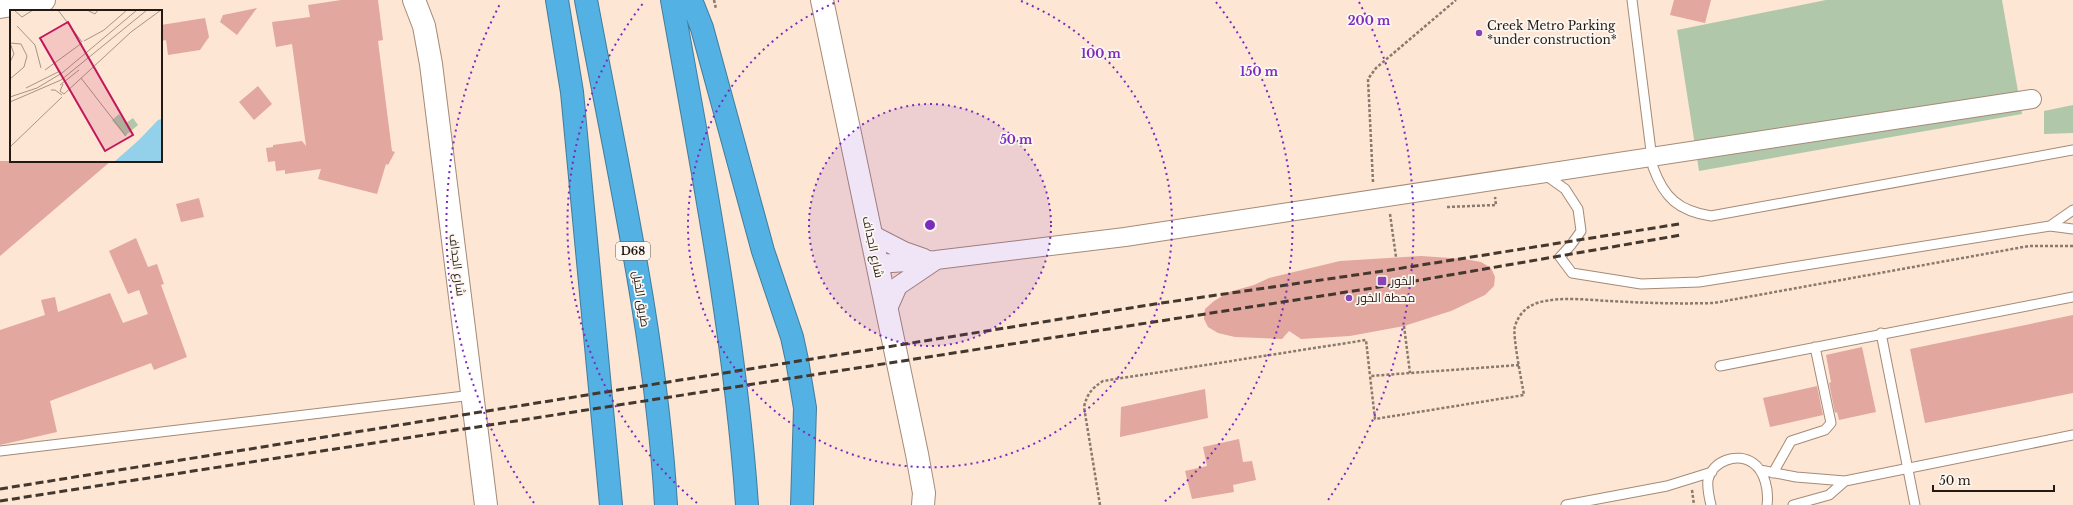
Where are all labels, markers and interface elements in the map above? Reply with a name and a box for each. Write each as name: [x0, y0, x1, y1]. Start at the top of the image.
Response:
inset map: [10, 10, 162, 162]
text: 200 m: [1348, 13, 1391, 28]
place label: Creek Metro Parking *under construction*: [1487, 18, 1617, 47]
marker: Creek Metro Parking *under construction*: [1474, 28, 1484, 38]
text: 100 m: [1081, 46, 1122, 61]
text: 150 m: [1240, 64, 1279, 79]
text: 50 m: [1000, 132, 1033, 147]
street label: شارع الجداف: [859, 215, 887, 279]
centre of rings: [923, 218, 937, 232]
street label: شارع الجداف: [445, 233, 469, 297]
road number: D68: [616, 242, 650, 260]
street label: طريق الخيل: [630, 270, 653, 328]
place label: الخور: [1390, 273, 1415, 288]
marker: الخور: [1376, 275, 1388, 287]
place label: محطة الخور: [1356, 290, 1415, 305]
marker: محطة الخور: [1344, 293, 1354, 303]
scale bar: [1933, 467, 2054, 493]
text: 50 m: [1939, 473, 1971, 488]

